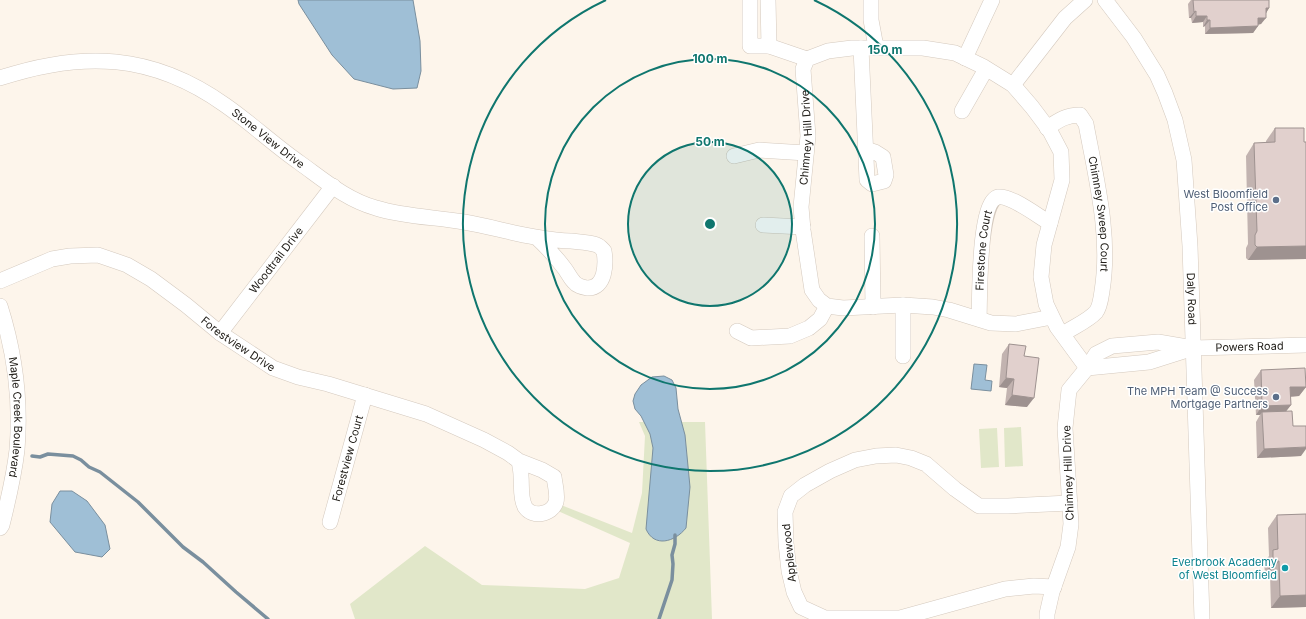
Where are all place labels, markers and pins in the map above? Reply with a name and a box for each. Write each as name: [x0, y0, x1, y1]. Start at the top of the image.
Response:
place label: West Bloomfield Post Office: [1184, 187, 1268, 214]
marker: West Bloomfield Post Office: [1271, 195, 1281, 205]
centre of rings: [703, 217, 717, 231]
place label: The MPH Team @ Success Mortgage Partners: [1127, 384, 1268, 411]
marker: The MPH Team @ Success Mortgage Partners: [1271, 392, 1281, 402]
place label: Everbrook Academy of West Bloomfield: [1172, 555, 1277, 582]
marker: Everbrook Academy of West Bloomfield: [1280, 563, 1290, 573]

